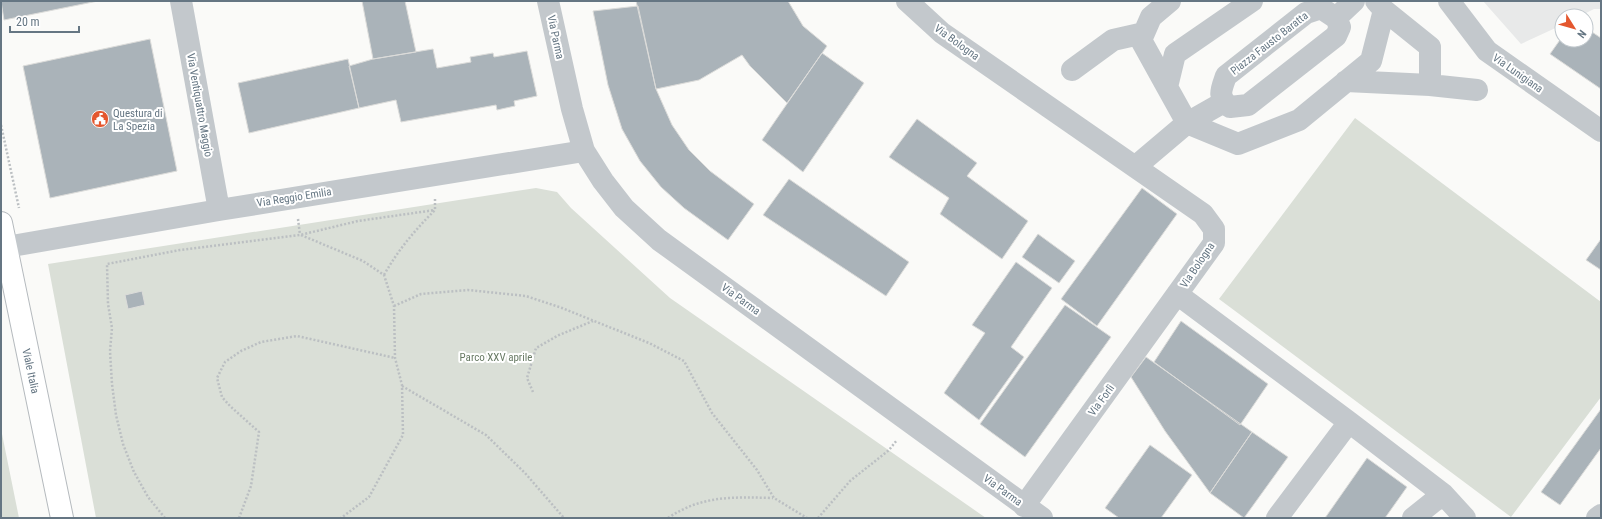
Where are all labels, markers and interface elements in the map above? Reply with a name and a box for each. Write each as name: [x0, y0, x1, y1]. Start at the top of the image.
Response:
scale bar: [10, 8, 79, 34]
north arrow: [1554, 8, 1594, 48]
street label: Piazza Fausto Baratta: [1228, 9, 1311, 78]
street label: Via Parma: [545, 14, 567, 60]
text: 20 m: [16, 15, 40, 29]
street label: Via Bologna: [932, 22, 982, 63]
text: N: [1574, 27, 1589, 41]
street label: Via Lunigiana: [1490, 51, 1545, 96]
street label: Via Ventiquattro Maggio: [184, 52, 215, 158]
place label: Questura di La Spezia: [113, 107, 163, 133]
public building icon: Questura di La Spezia: [90, 109, 110, 129]
street label: Via Reggio Emilia: [256, 185, 332, 210]
street label: Via Bologna: [1177, 240, 1217, 291]
street label: Via Parma: [719, 281, 763, 318]
street label: Viale Italia: [19, 347, 42, 395]
park label: Parco XXV aprile: [460, 351, 532, 364]
street label: Via Forlì: [1086, 382, 1117, 419]
street label: Via Parma: [981, 472, 1025, 509]

